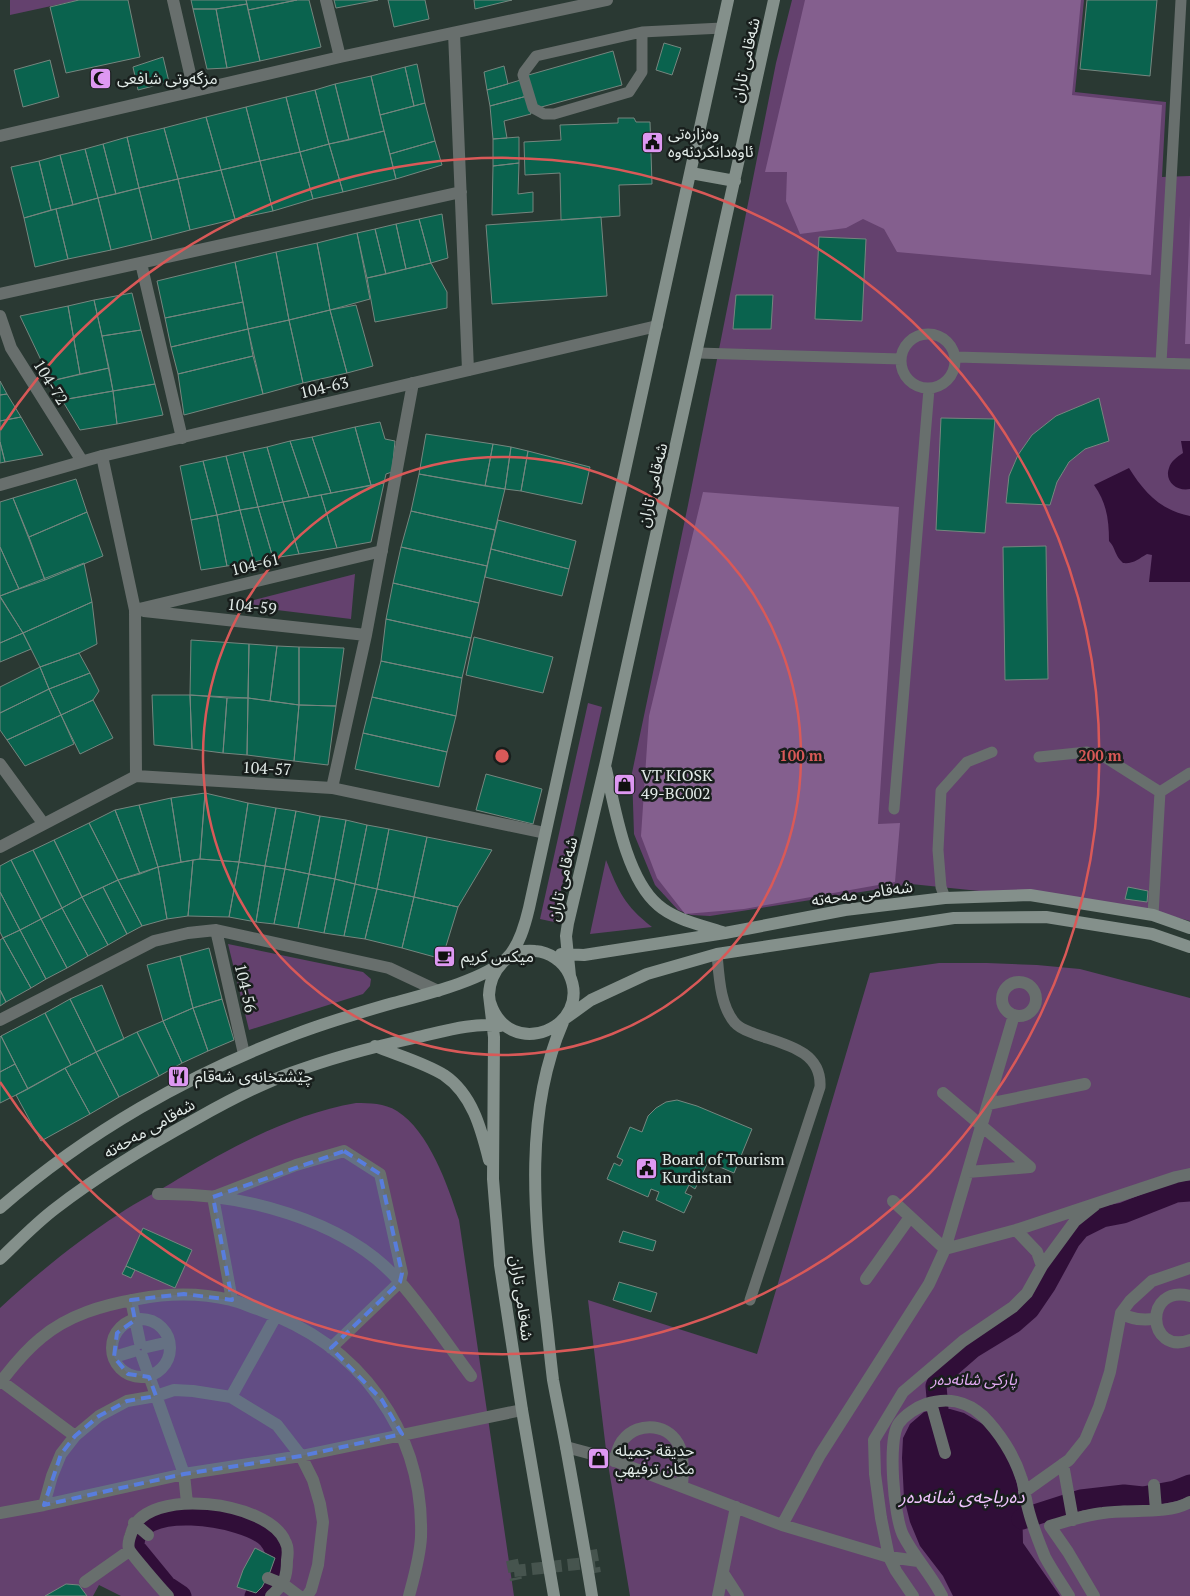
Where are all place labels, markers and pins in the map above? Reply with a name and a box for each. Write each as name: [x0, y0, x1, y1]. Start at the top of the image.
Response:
mosque icon: مزگەوتی شافعی: [89, 66, 113, 90]
place label: مزگەوتی شافعی: [117, 67, 218, 89]
place label: وەزارەتی ئاوەدانکردنەوە: [668, 122, 754, 162]
public building icon: وەزارەتی ئاوەدانکردنەوە: [640, 130, 664, 154]
centre of rings: [493, 747, 511, 765]
place label: VT KIOSK 49-BC002: [641, 764, 713, 804]
shop icon: VT KIOSK 49-BC002: [613, 772, 637, 796]
cafe icon: ميكس كريم: [433, 944, 457, 968]
place label: ميكس كريم: [461, 945, 534, 969]
restaurant icon: چێشتخانەی شەقام: [167, 1064, 191, 1088]
place label: چێشتخانەی شەقام: [195, 1065, 313, 1089]
place label: Board of Tourism Kurdistan: [662, 1148, 785, 1188]
public building icon: Board of Tourism Kurdistan: [634, 1156, 658, 1180]
place label: حديقة جميله مكان ترفيهي: [615, 1439, 695, 1481]
shop icon: حديقة جميله مكان ترفيهي: [587, 1447, 611, 1471]

